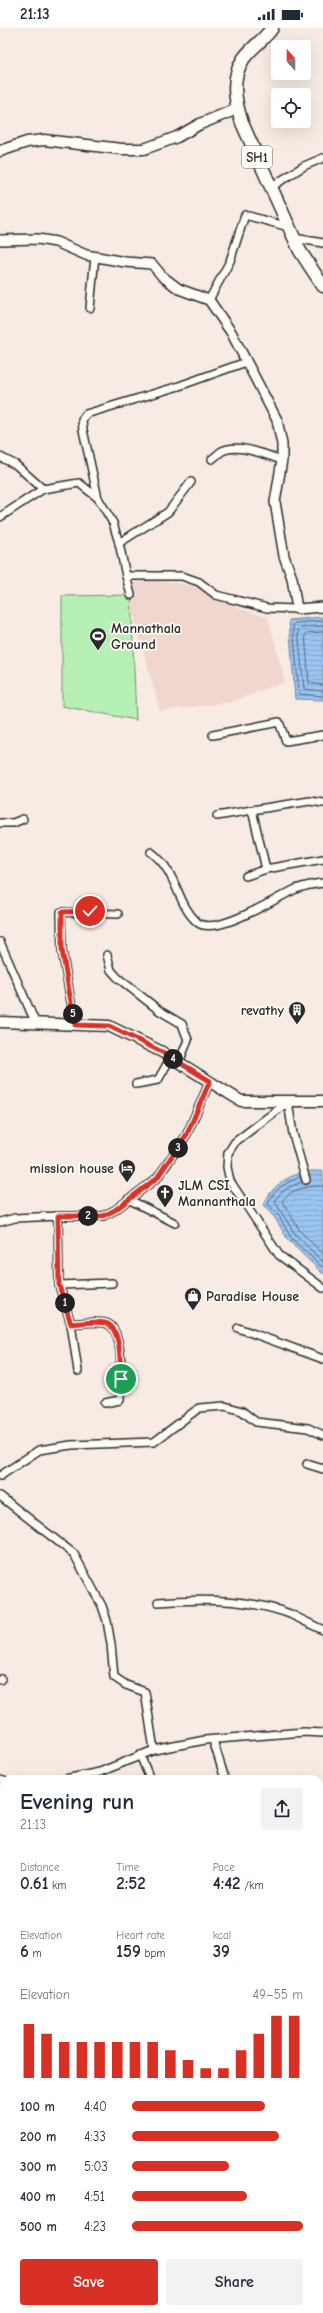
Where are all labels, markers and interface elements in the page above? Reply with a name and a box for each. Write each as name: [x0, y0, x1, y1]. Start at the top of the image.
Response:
text: 21:13: [20, 5, 50, 23]
north arrow: [271, 40, 311, 80]
map controls: [271, 40, 311, 128]
button: locate: [271, 88, 311, 128]
road number: SH1: [242, 146, 272, 168]
place label: Mannathala Ground: [111, 620, 181, 653]
sports icon: Mannathala Ground: [88, 626, 108, 651]
pin: [73, 894, 107, 928]
icon: check: [79, 900, 101, 922]
building icon: revathy: [287, 1000, 307, 1025]
place label: revathy: [241, 1002, 285, 1019]
pin: 5: [63, 1004, 83, 1024]
text: 5: [70, 1007, 76, 1020]
pin: 4: [163, 1049, 183, 1069]
text: 4: [170, 1052, 176, 1065]
pin: 3: [168, 1138, 188, 1158]
text: 3: [175, 1141, 181, 1154]
hotel icon: mission house: [117, 1158, 137, 1183]
place label: mission house: [30, 1160, 114, 1177]
place label: JLM CSI Mannanthala: [178, 1177, 256, 1210]
church icon: JLM CSI Mannanthala: [155, 1183, 175, 1208]
pin: 2: [78, 1206, 98, 1226]
text: 2: [85, 1209, 91, 1222]
shop icon: Paradise House: [183, 1286, 203, 1311]
place label: Paradise House: [206, 1288, 299, 1305]
pin: 1: [55, 1293, 75, 1313]
text: 1: [63, 1296, 67, 1309]
pin: [104, 1362, 138, 1396]
icon: arrive: [110, 1368, 132, 1390]
button: share: [261, 1788, 303, 1830]
text: Evening run: [20, 1789, 134, 1815]
text: 21:13: [20, 1817, 46, 1832]
text: Distance: [20, 1861, 59, 1874]
text: Time: [116, 1861, 139, 1874]
text: Pace: [213, 1861, 235, 1874]
text: 0.61: [20, 1874, 48, 1893]
text: 2:52: [116, 1874, 146, 1893]
text: 4:42: [213, 1874, 241, 1893]
text: km: [48, 1879, 66, 1892]
text: /km: [241, 1879, 264, 1892]
text: Elevation: [20, 1929, 62, 1942]
text: Heart rate: [116, 1929, 165, 1942]
text: kcal: [213, 1929, 231, 1942]
text: 6: [20, 1942, 29, 1961]
text: 159: [116, 1942, 141, 1961]
text: 39: [213, 1942, 230, 1961]
text: m: [29, 1947, 42, 1960]
text: bpm: [141, 1947, 165, 1960]
text: Elevation: [20, 1987, 70, 2002]
text: 49–55 m: [253, 1987, 303, 2002]
text: 100 m: [20, 2099, 55, 2114]
text: 4:40: [84, 2099, 107, 2114]
text: 200 m: [20, 2129, 56, 2144]
text: 4:33: [84, 2129, 106, 2144]
text: 300 m: [20, 2159, 56, 2174]
text: 5:03: [84, 2159, 108, 2174]
text: 400 m: [20, 2189, 56, 2204]
text: 4:51: [84, 2189, 105, 2204]
text: 500 m: [20, 2219, 57, 2234]
text: 4:23: [84, 2219, 106, 2234]
button: Save: [20, 2259, 158, 2305]
button: Share: [166, 2259, 303, 2305]

